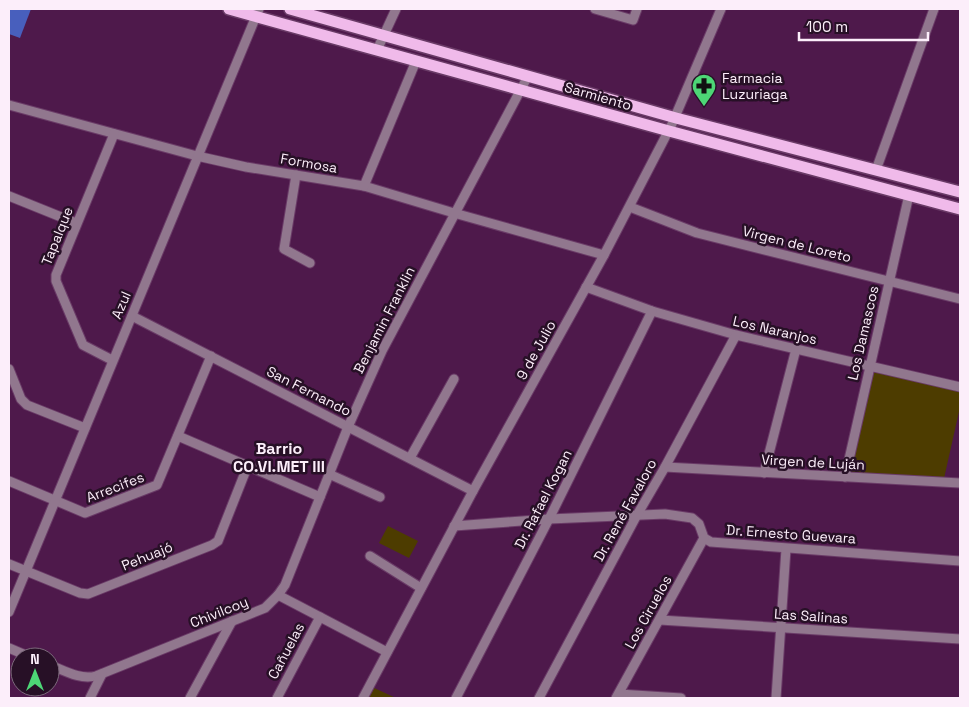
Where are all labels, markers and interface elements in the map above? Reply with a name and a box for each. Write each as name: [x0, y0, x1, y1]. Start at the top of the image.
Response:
scale bar: [799, 10, 928, 42]
text: 100 m: [806, 17, 848, 36]
place label: Farmacia Luzuriaga: [722, 69, 788, 103]
pharmacy icon: Farmacia Luzuriaga: [691, 73, 717, 107]
street label: Sarmiento: [562, 78, 634, 114]
street label: Formosa: [279, 149, 339, 177]
street label: Tapalque: [37, 204, 77, 268]
street label: Virgen de Loreto: [741, 222, 853, 266]
street label: Benjamin Franklin: [349, 264, 419, 376]
street label: Los Damascos: [843, 284, 883, 382]
street label: Azul: [107, 289, 135, 321]
street label: Los Naranjos: [731, 312, 819, 348]
street label: 9 de Julio: [512, 317, 560, 383]
street label: San Fernando: [264, 362, 354, 420]
district label: Barrio CO.VI.MET III: [233, 438, 325, 477]
street label: Dr. Rafael Kogan: [510, 447, 576, 551]
street label: Virgen de Luján: [761, 450, 865, 474]
street label: Dr. René Favaloro: [589, 456, 661, 564]
street label: Arrecifes: [83, 468, 147, 506]
street label: Dr. Ernesto Guevara: [725, 520, 857, 548]
street label: Pehuajó: [119, 538, 175, 574]
street label: Los Ciruelos: [620, 572, 676, 652]
street label: Chivilcoy: [187, 592, 251, 632]
street label: Las Salinas: [773, 604, 849, 628]
street label: Cañuelas: [264, 620, 308, 682]
north arrow: [10, 647, 60, 697]
text: N: [30, 650, 40, 668]

